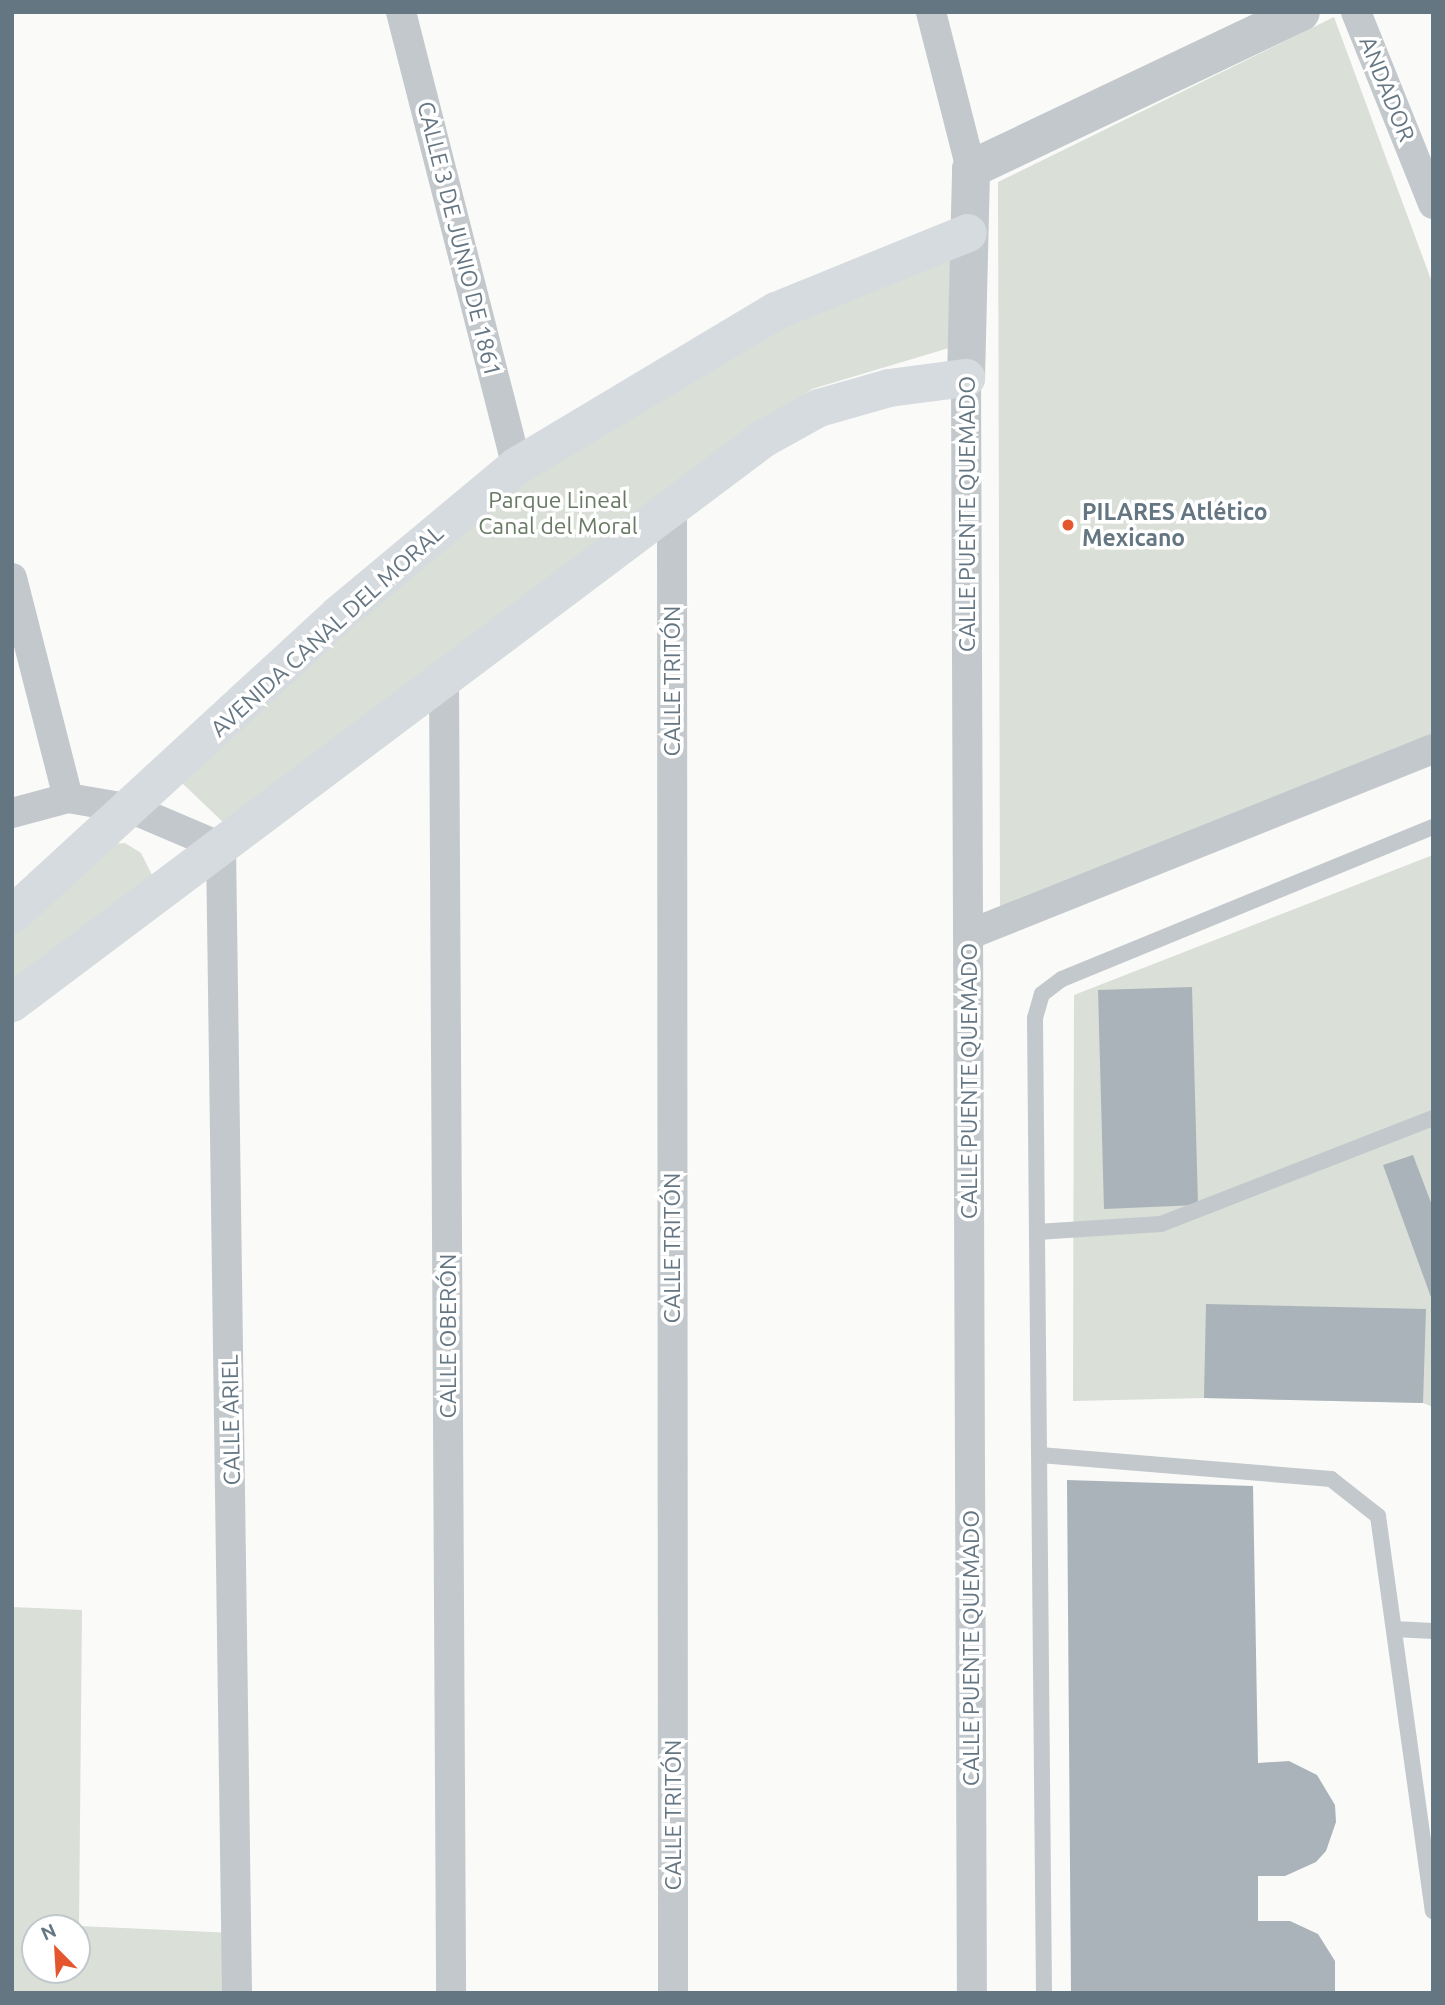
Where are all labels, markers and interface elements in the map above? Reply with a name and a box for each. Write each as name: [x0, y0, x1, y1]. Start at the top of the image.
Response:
street label: ANDADOR: [1353, 32, 1421, 146]
street label: CALLE 3 DE JUNIO DE 1861: [411, 99, 507, 379]
street label: CALLE PUENTE QUEMADO: [953, 376, 981, 652]
park label: Parque Lineal Canal del Moral: [478, 486, 638, 540]
place label: PILARES Atlético Mexicano: [1082, 498, 1268, 552]
marker: PILARES Atlético Mexicano: [1060, 517, 1076, 533]
street label: AVENIDA CANAL DEL MORAL: [205, 519, 449, 743]
street label: CALLE TRITÓN: [658, 606, 686, 756]
street label: CALLE PUENTE QUEMADO: [955, 943, 983, 1219]
street label: CALLE TRITÓN: [658, 1173, 686, 1323]
street label: CALLE OBERÓN: [434, 1253, 462, 1419]
street label: CALLE ARIEL: [216, 1354, 246, 1486]
street label: CALLE PUENTE QUEMADO: [957, 1510, 985, 1786]
street label: CALLE TRITÓN: [659, 1740, 687, 1890]
north arrow: [21, 1914, 91, 1984]
text: N: [37, 1919, 59, 1945]

